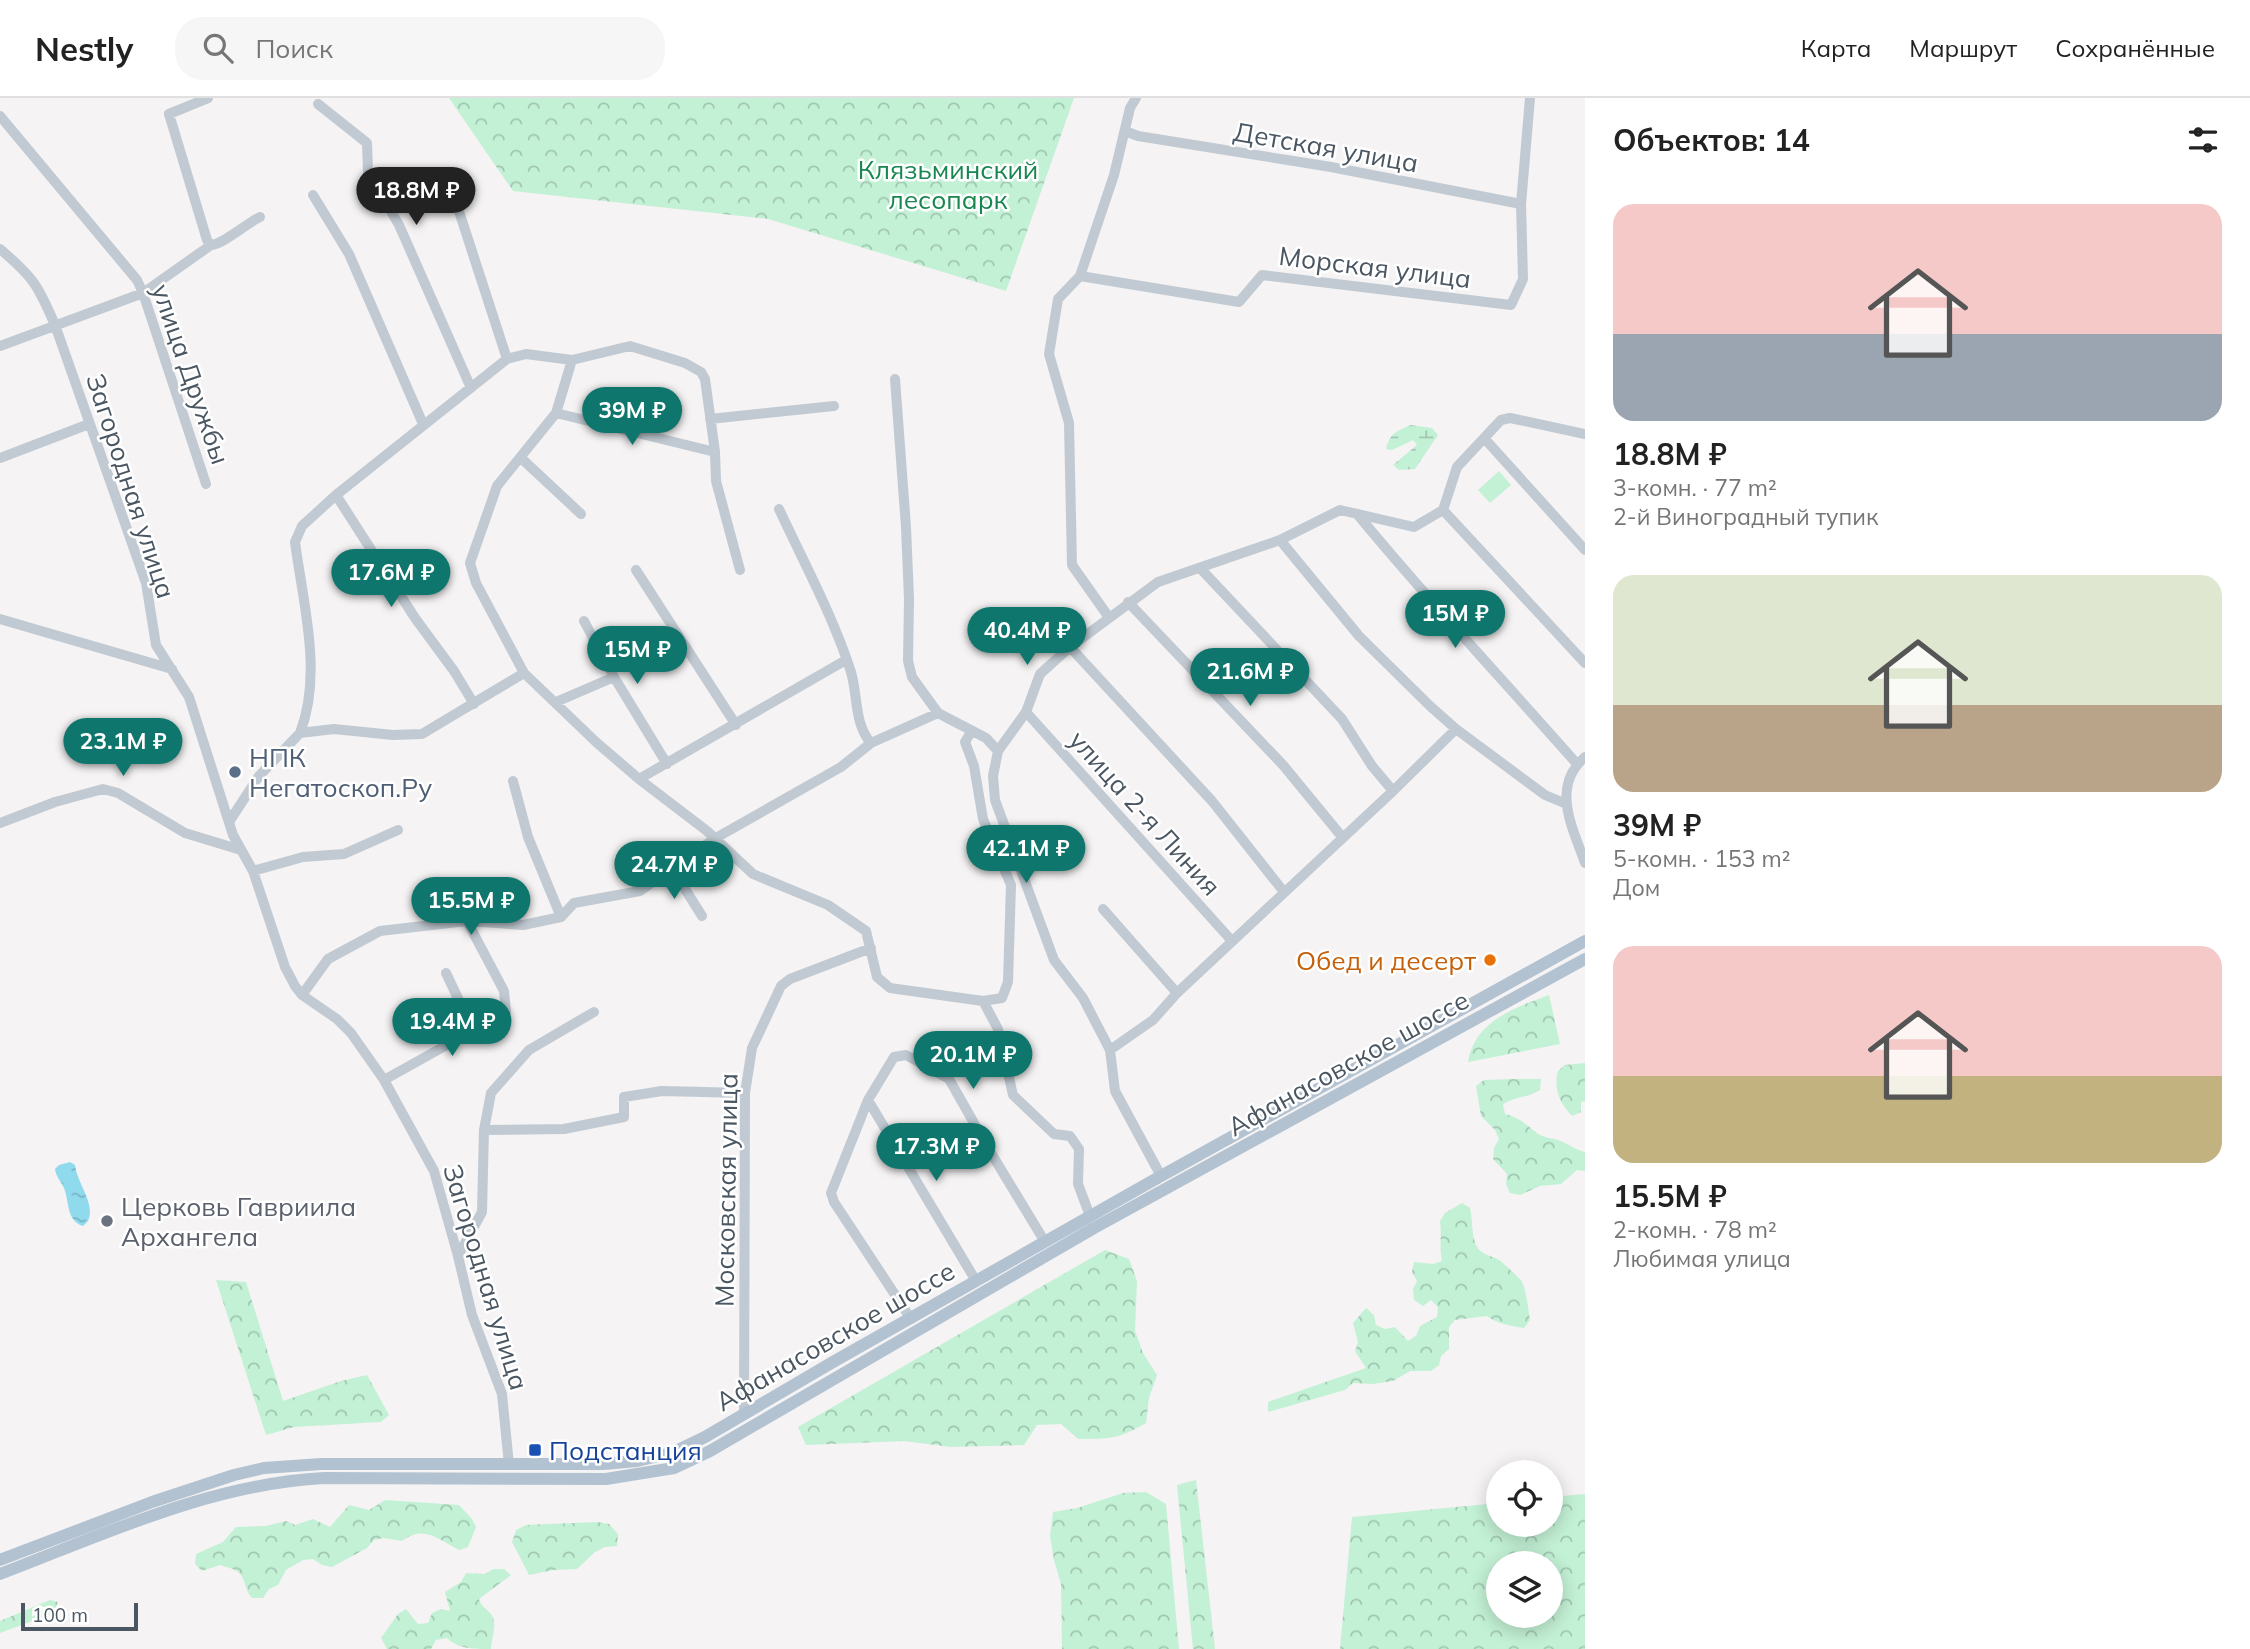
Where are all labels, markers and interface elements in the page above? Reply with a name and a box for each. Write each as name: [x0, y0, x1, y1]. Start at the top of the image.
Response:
search box: [175, 17, 665, 80]
text: Nestly: [35, 28, 133, 69]
icon: search: [199, 29, 237, 67]
text: Поиск: [255, 32, 333, 65]
text: Карта: [1801, 33, 1871, 63]
text: Маршрут: [1909, 33, 2017, 63]
text: Сохранённые: [2055, 33, 2215, 63]
street label: Детская улица: [1231, 115, 1421, 179]
text: Объектов: 14: [1613, 121, 1810, 159]
icon: filters: [2184, 121, 2222, 159]
park label: Клязьминский лесопарк: [858, 153, 1038, 216]
pin: 18.8M ₽: [351, 167, 481, 227]
text: 18.8M ₽: [372, 175, 460, 204]
street label: Морская улица: [1277, 239, 1473, 295]
icon: home: [1855, 250, 1981, 376]
street label: улица Дружбы: [145, 279, 237, 469]
street label: Загородная улица: [79, 369, 183, 603]
pin: 39M ₽: [583, 388, 681, 447]
text: 39M ₽: [598, 395, 666, 424]
text: 18.8M ₽: [1613, 435, 1727, 473]
text: 3-комн. · 77 m²: [1613, 473, 1777, 502]
text: 2-й Виноградный тупик: [1613, 502, 1878, 531]
pin: 17.6M ₽: [326, 550, 456, 609]
text: 17.6M ₽: [347, 557, 435, 586]
pin: 15M ₽: [1406, 590, 1504, 650]
text: 15M ₽: [1421, 598, 1489, 627]
pin: 40.4M ₽: [962, 608, 1092, 667]
text: 40.4M ₽: [983, 615, 1071, 644]
icon: home: [1855, 621, 1981, 747]
pin: 15M ₽: [588, 626, 686, 686]
text: 15M ₽: [603, 634, 671, 663]
pin: 21.6M ₽: [1185, 648, 1315, 708]
text: 21.6M ₽: [1206, 656, 1294, 685]
pin: 23.1M ₽: [58, 718, 188, 778]
street label: улица 2-я Линия: [1062, 724, 1228, 902]
text: 23.1M ₽: [79, 726, 167, 755]
place label: НПК Негатоскоп.Ру: [249, 741, 432, 804]
marker: НПК Негатоскоп.Ру: [227, 764, 243, 780]
text: 39M ₽: [1613, 806, 1701, 844]
pin: 42.1M ₽: [961, 826, 1091, 885]
text: 42.1M ₽: [982, 833, 1070, 862]
pin: 24.7M ₽: [609, 842, 739, 901]
text: 5-комн. · 153 m²: [1613, 844, 1791, 873]
text: 24.7M ₽: [630, 849, 718, 878]
text: Дом: [1613, 873, 1660, 902]
pin: 15.5M ₽: [406, 878, 536, 937]
text: 15.5M ₽: [427, 885, 515, 914]
place label: Обед и десерт: [1296, 944, 1476, 977]
marker: Обед и десерт: [1482, 952, 1498, 968]
street label: Афанасовское шоссе: [1222, 983, 1474, 1143]
icon: home: [1855, 992, 1981, 1118]
pin: 19.4M ₽: [387, 998, 517, 1058]
text: 19.4M ₽: [408, 1006, 496, 1035]
pin: 20.1M ₽: [908, 1032, 1038, 1091]
text: 20.1M ₽: [929, 1039, 1017, 1068]
street label: Московская улица: [707, 1073, 745, 1307]
pin: 17.3M ₽: [871, 1124, 1001, 1183]
text: 17.3M ₽: [892, 1131, 980, 1160]
street label: Загородная улица: [436, 1160, 536, 1394]
text: 15.5M ₽: [1613, 1177, 1727, 1215]
place label: Церковь Гавриила Архангела: [121, 1190, 356, 1253]
marker: Церковь Гавриила Архангела: [99, 1213, 115, 1229]
text: 2-комн. · 78 m²: [1613, 1215, 1777, 1244]
text: Любимая улица: [1613, 1244, 1791, 1273]
street label: Афанасовское шоссе: [709, 1254, 961, 1418]
place label: Подстанция: [549, 1434, 702, 1467]
marker: Подстанция: [527, 1442, 543, 1458]
map controls: [1486, 1460, 1563, 1628]
button: locate: [1486, 1460, 1563, 1537]
button: layers: [1486, 1551, 1563, 1628]
scale bar: [21, 1600, 138, 1632]
text: 100 m: [32, 1603, 88, 1627]

